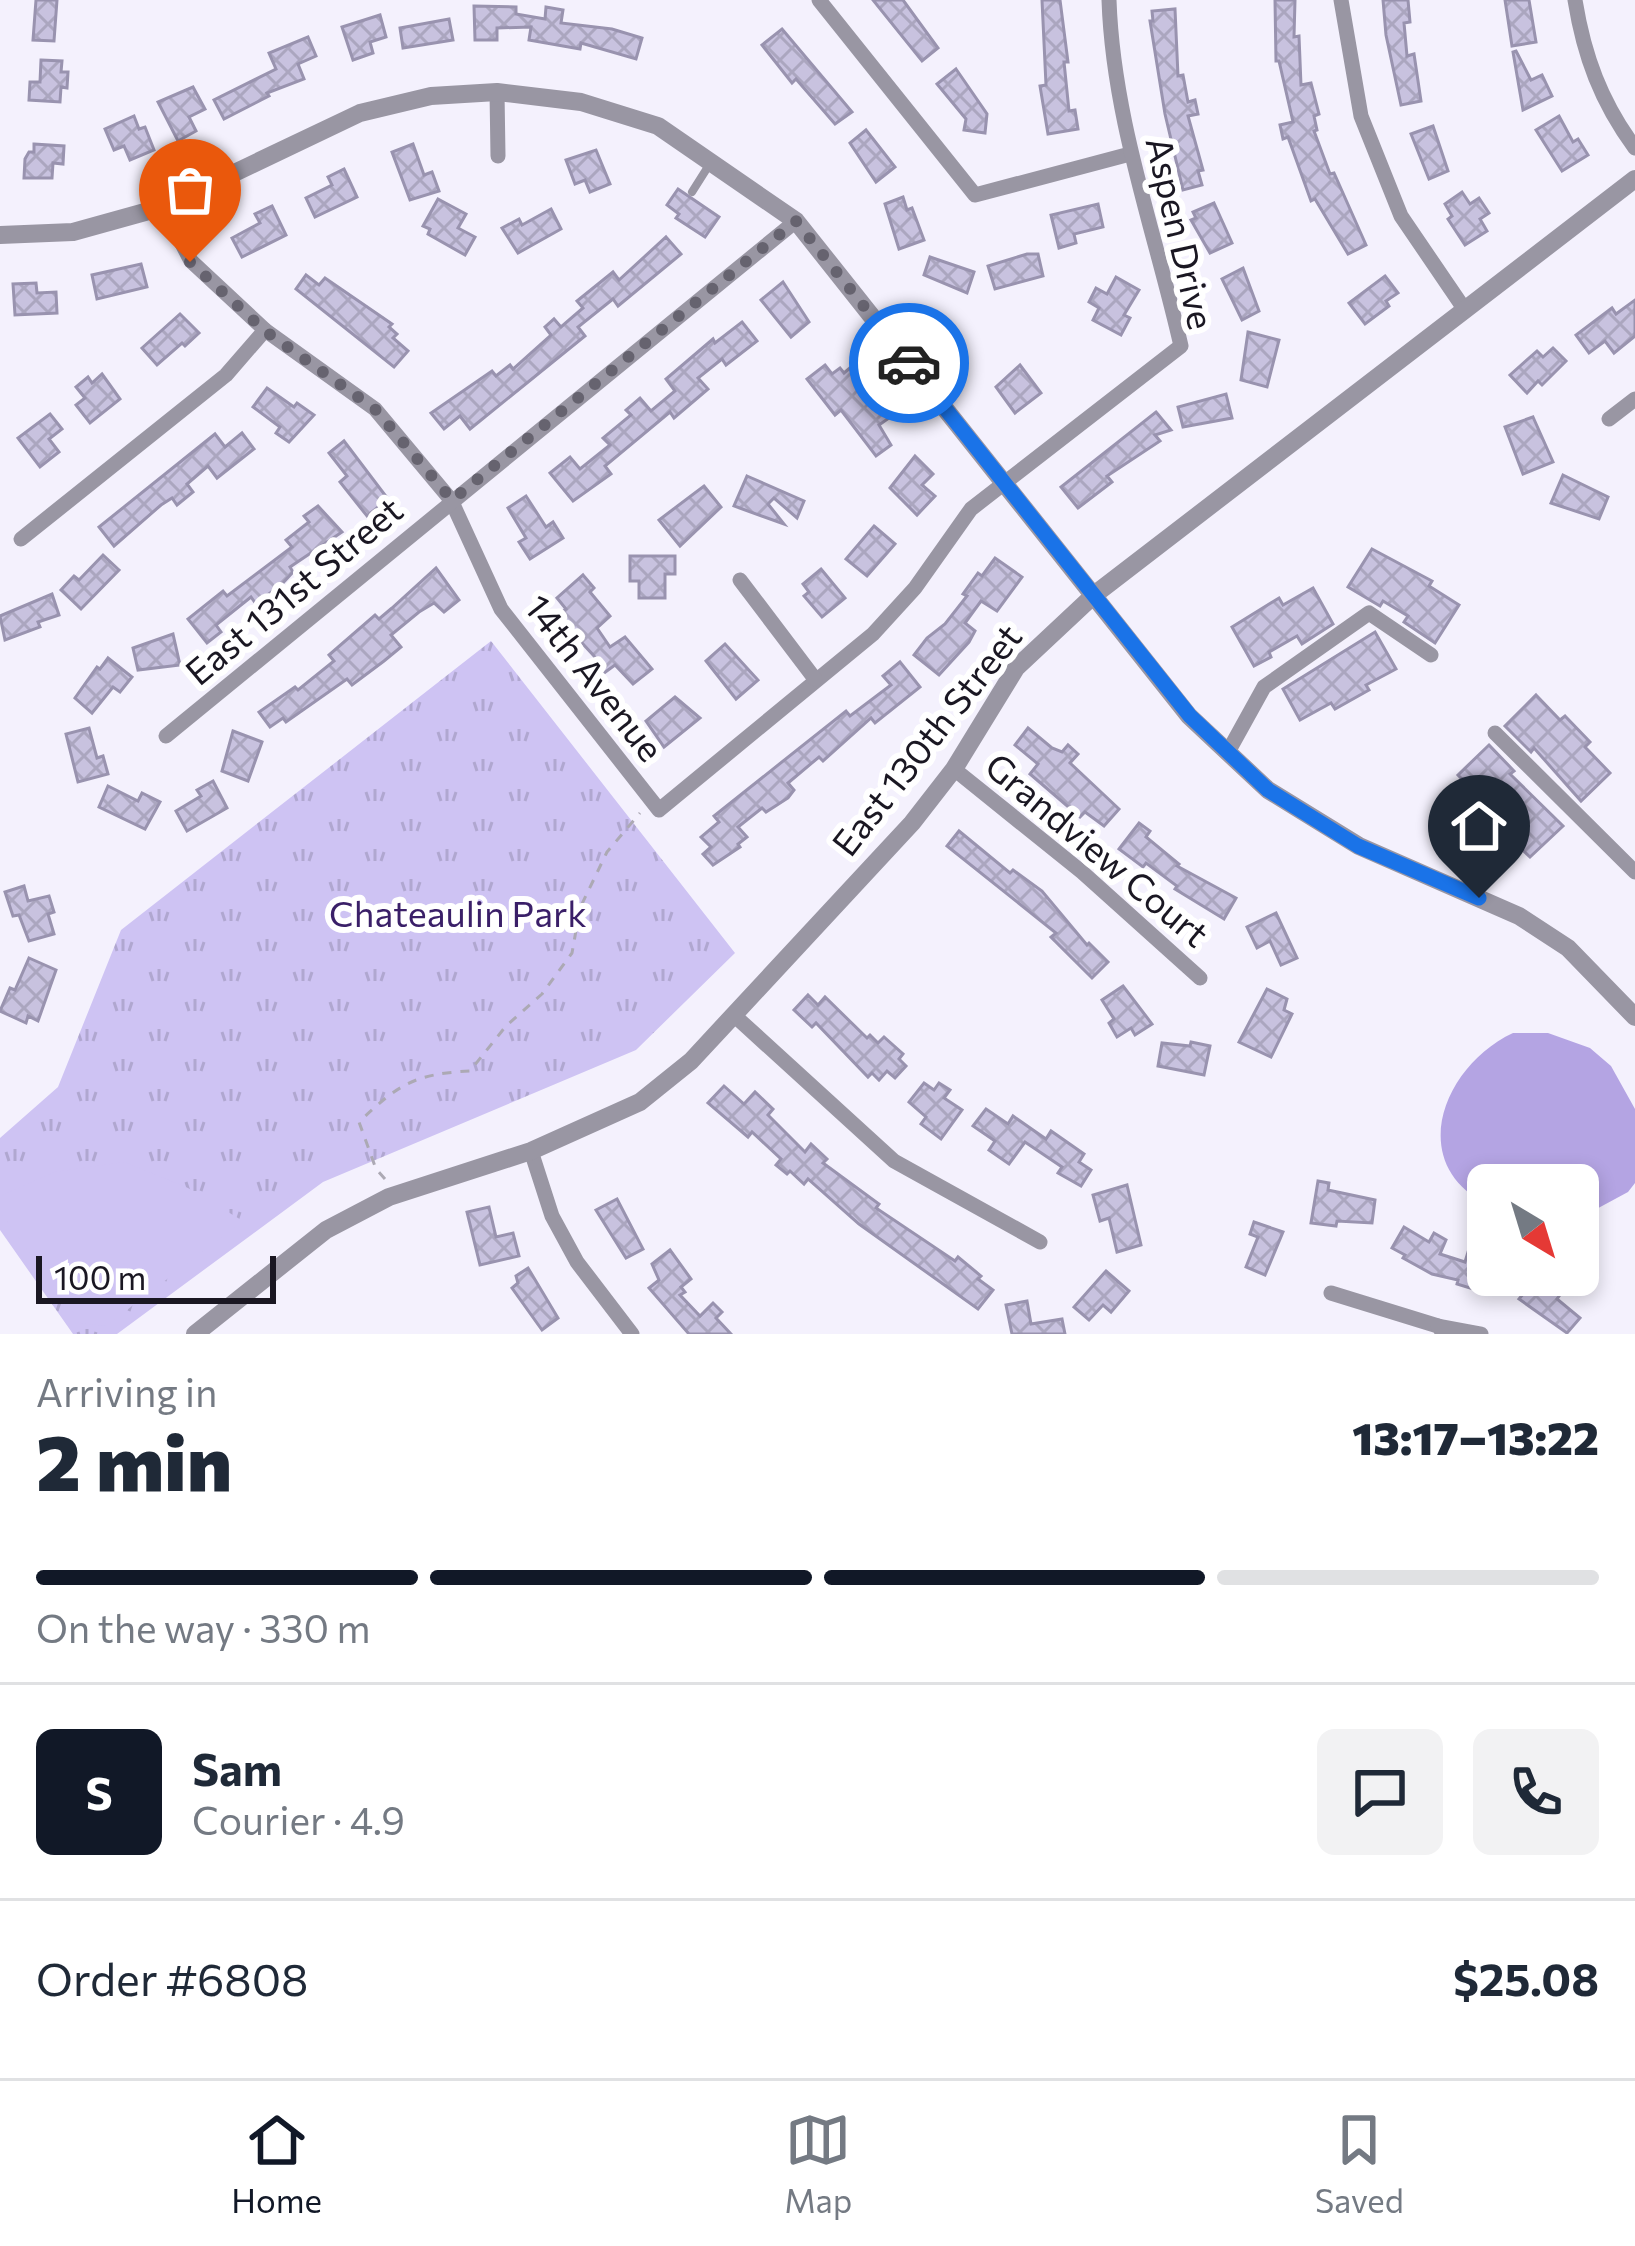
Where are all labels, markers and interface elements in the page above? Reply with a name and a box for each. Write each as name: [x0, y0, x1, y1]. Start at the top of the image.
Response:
street label: Aspen Drive: [1138, 132, 1225, 333]
pin: [139, 139, 241, 262]
icon: bag: [157, 157, 223, 223]
courier: [849, 303, 969, 423]
icon: car: [876, 330, 942, 396]
street label: East 131st Street: [175, 486, 410, 693]
street label: 14th Avenue: [517, 585, 674, 769]
street label: East 130th Street: [821, 614, 1029, 863]
street label: Grandview Court: [978, 742, 1219, 955]
pin: [1428, 775, 1530, 898]
icon: home: [1446, 793, 1512, 859]
park label: Chateaulin Park: [329, 890, 587, 934]
north arrow: [1467, 1164, 1599, 1296]
map controls: [1467, 1164, 1599, 1296]
scale bar: [36, 1250, 276, 1303]
text: 100 m: [54, 1256, 146, 1297]
text: Arriving in: [36, 1367, 217, 1415]
text: 13:17–13:22: [1352, 1409, 1599, 1464]
text: 2 min: [36, 1412, 232, 1507]
text: On the way · 330 m: [36, 1603, 371, 1651]
button: chat: [1317, 1729, 1443, 1855]
button: phone: [1473, 1729, 1599, 1855]
text: Sam: [192, 1740, 282, 1795]
text: S: [85, 1764, 113, 1819]
text: Courier · 4.9: [192, 1795, 405, 1843]
text: Order #6808: [36, 1950, 308, 2005]
text: $25.08: [1453, 1950, 1599, 2005]
tab: Home: [231, 2107, 322, 2220]
tab: Map: [784, 2107, 852, 2220]
tab: Saved: [1315, 2107, 1404, 2220]

